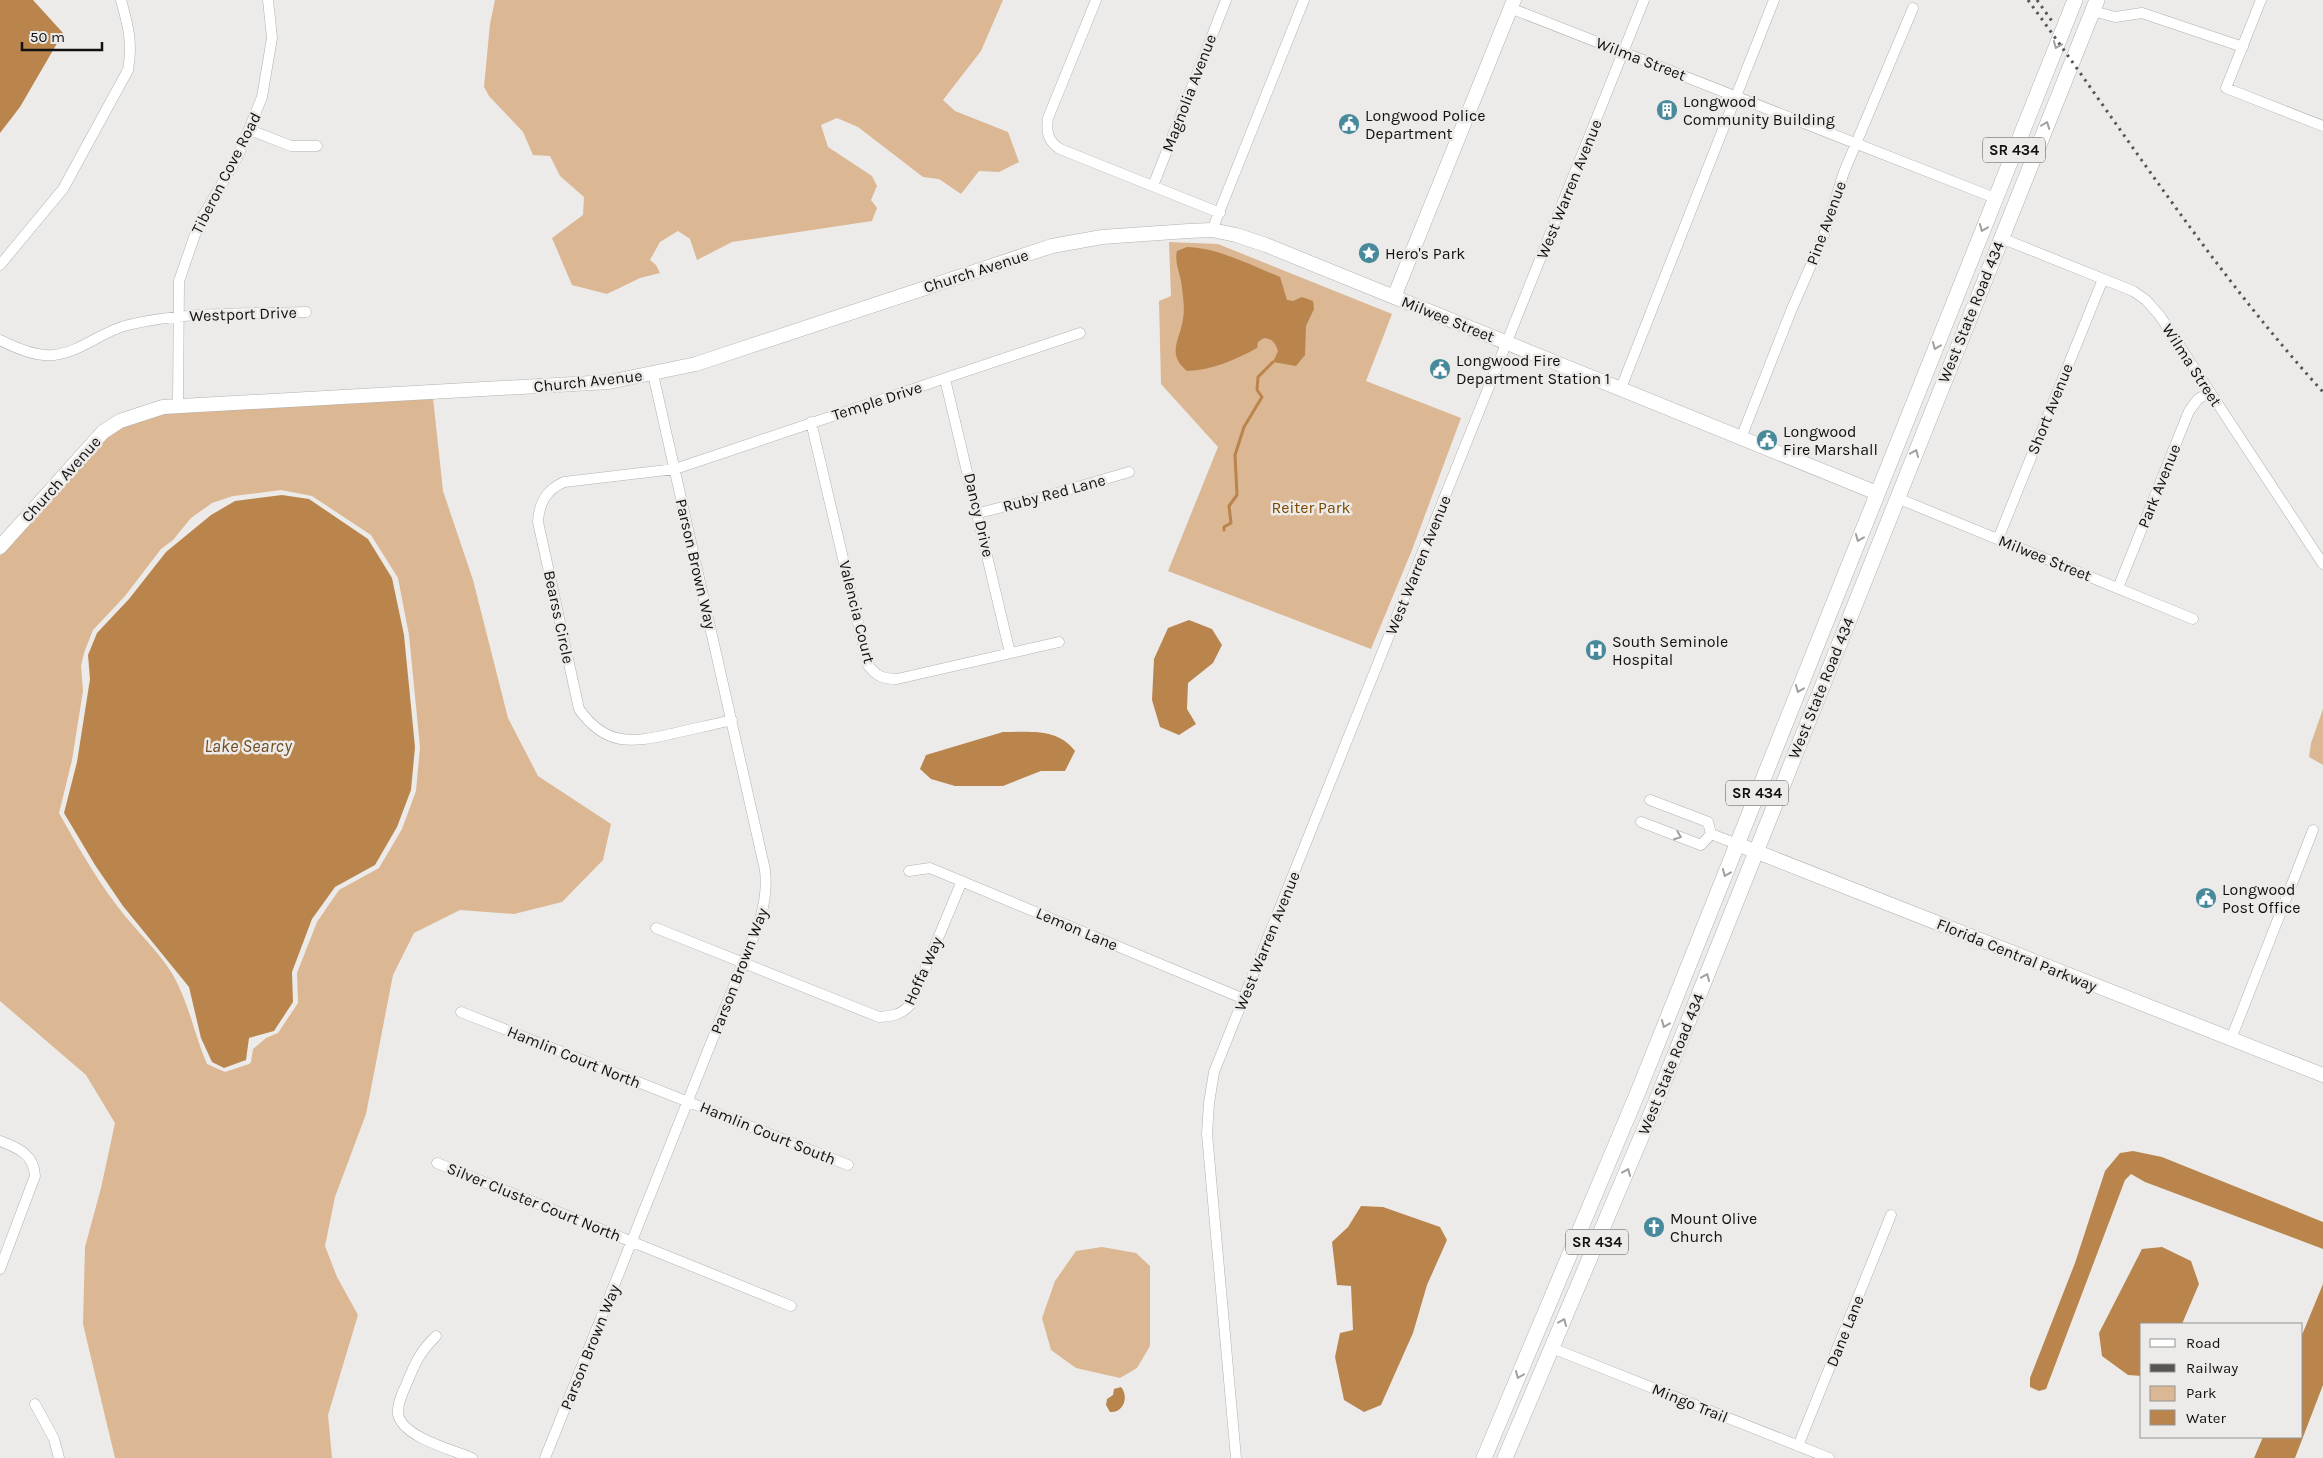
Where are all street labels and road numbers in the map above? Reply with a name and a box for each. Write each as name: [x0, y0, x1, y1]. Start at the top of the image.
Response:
street label: Magnolia Avenue: [1158, 32, 1220, 154]
street label: Wilma Street: [1593, 33, 1689, 85]
street label: Tiberon Cove Road: [187, 109, 265, 237]
street label: West Warren Avenue: [1532, 116, 1606, 262]
road number: SR 434: [1983, 138, 2045, 162]
street label: Pine Avenue: [1802, 178, 1850, 268]
street label: West State Road 434: [1934, 239, 2008, 385]
street label: Church Avenue: [921, 245, 1031, 297]
street label: Milwee Street: [1399, 292, 1497, 346]
street label: Westport Drive: [189, 303, 297, 325]
street label: Wilma Street: [2158, 320, 2226, 410]
street label: Short Avenue: [2023, 361, 2077, 457]
street label: Church Avenue: [533, 366, 643, 396]
street label: Temple Drive: [830, 378, 924, 424]
street label: Church Avenue: [17, 432, 105, 526]
street label: Park Avenue: [2134, 441, 2184, 531]
street label: Ruby Red Lane: [1001, 470, 1107, 516]
street label: Dancy Drive: [960, 471, 998, 559]
street label: West Warren Avenue: [1381, 492, 1455, 638]
street label: Parson Brown Way: [672, 497, 720, 632]
street label: Milwee Street: [1996, 531, 2094, 585]
street label: Valencia Court: [835, 559, 879, 665]
street label: Bearss Circle: [540, 569, 578, 665]
street label: West State Road 434: [1784, 615, 1858, 761]
road number: SR 434: [1726, 780, 1788, 806]
street label: West Warren Avenue: [1230, 868, 1304, 1014]
street label: Lemon Lane: [1033, 903, 1121, 955]
street label: Parson Brown Way: [706, 905, 772, 1037]
street label: Florida Central Parkway: [1934, 914, 2100, 996]
street label: Hoffa Way: [899, 933, 947, 1008]
street label: West State Road 434: [1634, 991, 1708, 1137]
street label: Hamlin Court North: [505, 1022, 643, 1092]
street label: Hamlin Court South: [697, 1097, 839, 1169]
street label: Silver Cluster Court North: [444, 1158, 624, 1246]
road number: SR 434: [1566, 1230, 1628, 1254]
street label: Parson Brown Way: [556, 1281, 624, 1413]
street label: Dane Lane: [1822, 1293, 1868, 1369]
street label: Mingo Trail: [1649, 1379, 1731, 1427]

